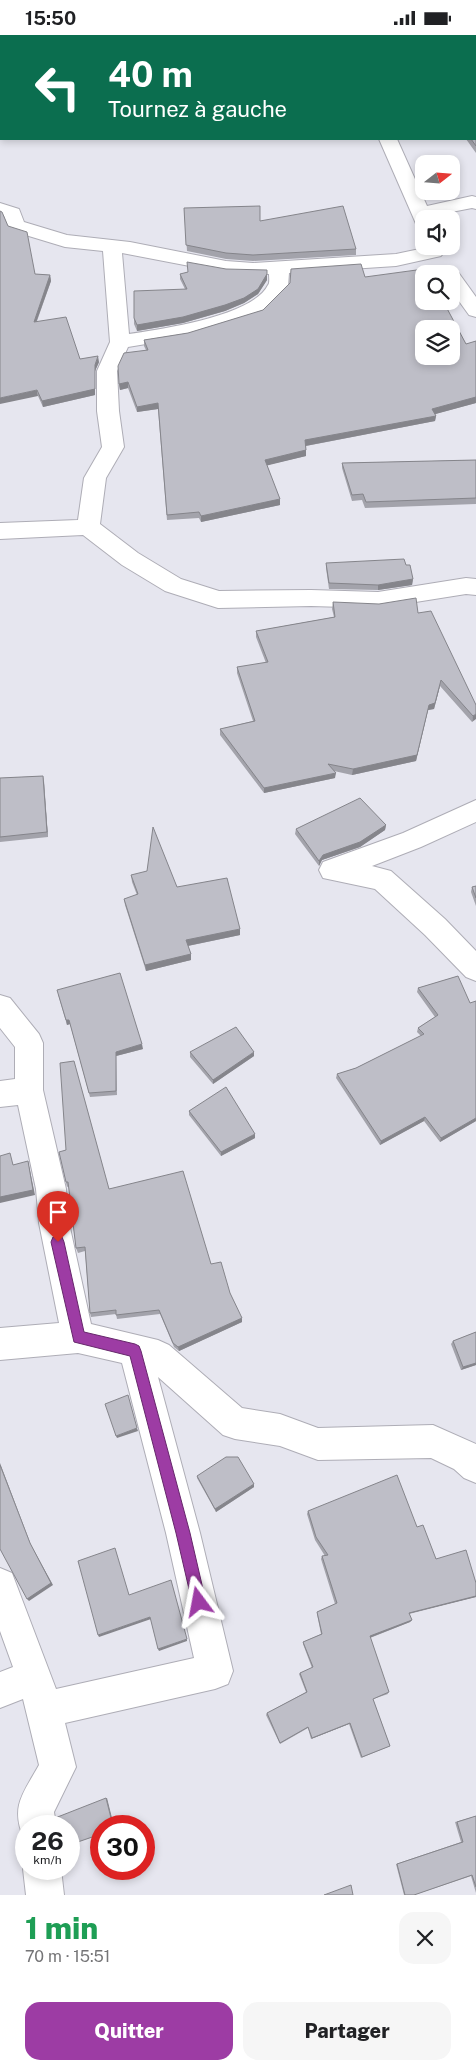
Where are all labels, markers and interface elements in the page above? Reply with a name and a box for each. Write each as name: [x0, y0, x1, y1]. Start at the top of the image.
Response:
text: 15:50: [25, 7, 76, 29]
text: 40 m: [108, 54, 193, 95]
icon: left: [25, 55, 90, 120]
text: Tournez à gauche: [108, 96, 287, 122]
north arrow: [415, 155, 460, 200]
map controls: [415, 155, 460, 365]
button: sound: [415, 210, 460, 255]
button: search: [415, 265, 460, 310]
button: layers: [415, 320, 460, 365]
pin: [37, 1191, 79, 1242]
icon: arrive: [44, 1198, 72, 1226]
position arrow: [172, 1575, 224, 1627]
speed limit sign: 30: [90, 1815, 155, 1880]
text: 26: [31, 1826, 64, 1856]
text: km/h: [33, 1853, 62, 1867]
text: 1 min: [25, 1910, 98, 1946]
button: close: [399, 1912, 451, 1964]
text: 70 m · 15:51: [25, 1947, 110, 1966]
button: Quitter: [25, 2002, 233, 2060]
button: Partager: [243, 2002, 451, 2060]

